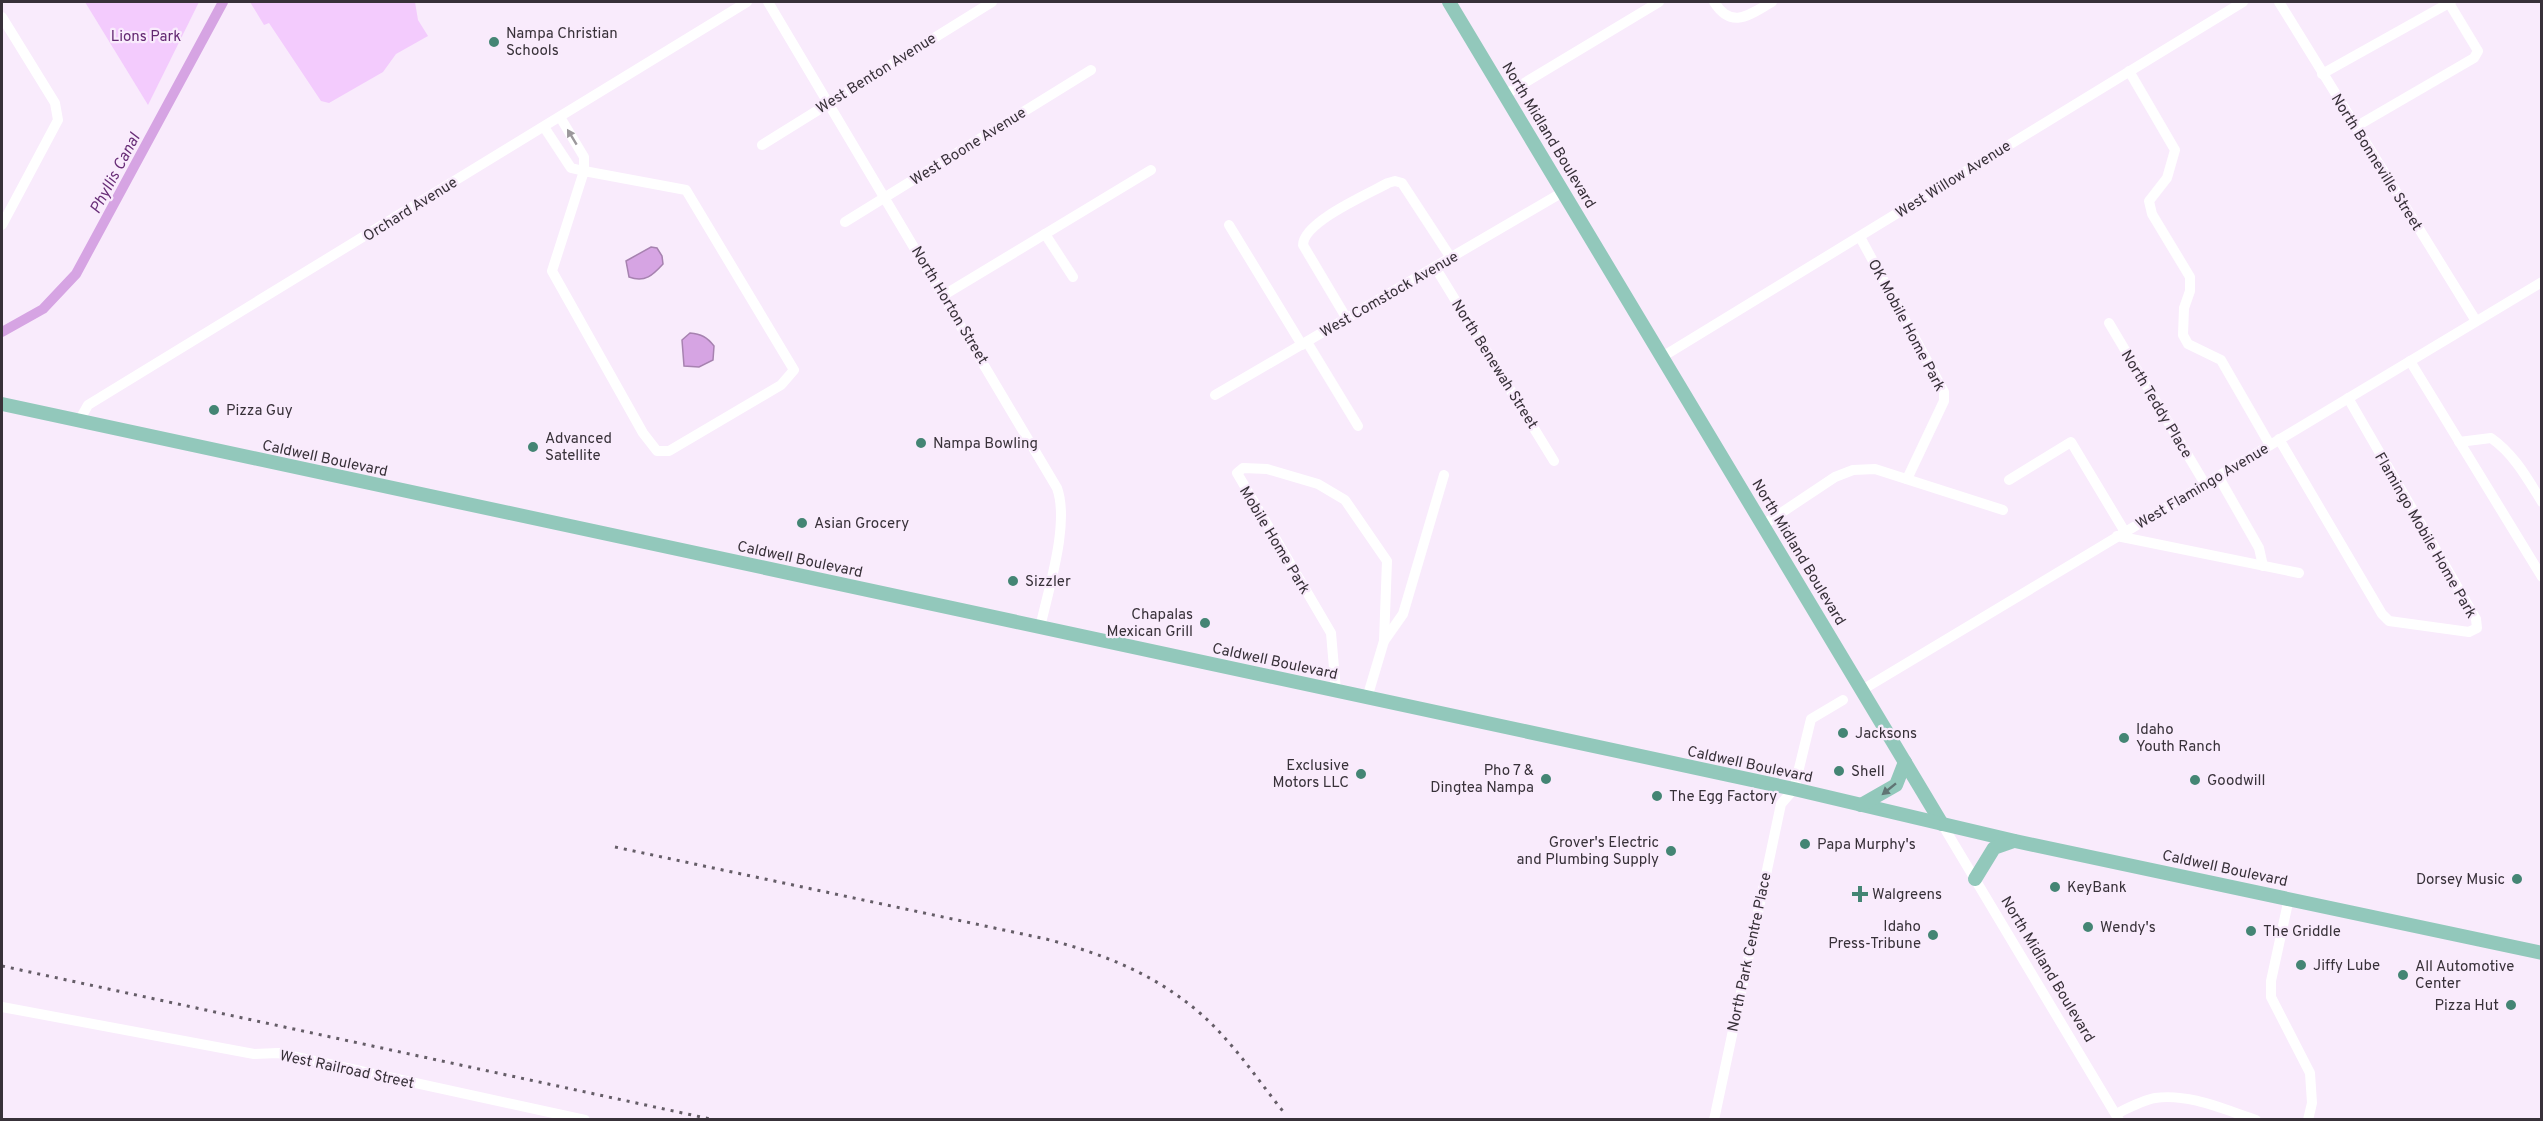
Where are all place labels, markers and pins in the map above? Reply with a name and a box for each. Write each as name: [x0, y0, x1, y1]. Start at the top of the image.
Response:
place label: Nampa Christian Schools: [506, 25, 618, 61]
marker: Nampa Christian Schools: [487, 35, 501, 49]
place label: Pizza Guy: [226, 402, 293, 421]
marker: Pizza Guy: [207, 403, 221, 417]
place label: Advanced Satellite: [545, 430, 612, 466]
place label: Nampa Bowling: [933, 435, 1038, 454]
marker: Nampa Bowling: [914, 436, 928, 450]
marker: Advanced Satellite: [526, 440, 540, 454]
place label: Asian Grocery: [814, 515, 909, 534]
marker: Asian Grocery: [795, 516, 809, 530]
place label: Sizzler: [1025, 573, 1071, 592]
marker: Sizzler: [1006, 574, 1020, 588]
place label: Chapalas Mexican Grill: [1107, 606, 1193, 642]
marker: Chapalas Mexican Grill: [1198, 616, 1212, 630]
place label: Idaho Youth Ranch: [2136, 721, 2221, 757]
place label: Jacksons: [1855, 725, 1917, 744]
marker: Jacksons: [1836, 726, 1850, 740]
marker: Idaho Youth Ranch: [2117, 731, 2131, 745]
place label: Exclusive Motors LLC: [1272, 757, 1349, 793]
place label: Pho 7 & Dingtea Nampa: [1430, 762, 1534, 798]
place label: Shell: [1851, 763, 1885, 782]
marker: Shell: [1832, 764, 1846, 778]
marker: Exclusive Motors LLC: [1354, 767, 1368, 781]
marker: Pho 7 & Dingtea Nampa: [1539, 772, 1553, 786]
place label: Goodwill: [2207, 772, 2265, 791]
marker: Goodwill: [2188, 773, 2202, 787]
place label: The Egg Factory: [1669, 788, 1777, 807]
marker: The Egg Factory: [1650, 789, 1664, 803]
place label: Grover's Electric and Plumbing Supply: [1517, 834, 1659, 870]
place label: Papa Murphy's: [1817, 836, 1916, 855]
marker: Papa Murphy's: [1798, 837, 1812, 851]
marker: Grover's Electric and Plumbing Supply: [1664, 844, 1678, 858]
place label: Dorsey Music: [2416, 871, 2505, 890]
marker: Dorsey Music: [2510, 872, 2524, 886]
place label: KeyBank: [2067, 879, 2127, 898]
marker: KeyBank: [2048, 880, 2062, 894]
place label: Walgreens: [1872, 886, 1942, 905]
marker: Walgreens: [1853, 887, 1867, 901]
place label: Idaho Press-Tribune: [1828, 918, 1921, 954]
place label: Wendy's: [2100, 919, 2156, 938]
marker: Wendy's: [2081, 920, 2095, 934]
place label: The Griddle: [2263, 923, 2341, 942]
marker: The Griddle: [2244, 924, 2258, 938]
marker: Idaho Press-Tribune: [1926, 928, 1940, 942]
place label: Jiffy Lube: [2313, 957, 2380, 976]
marker: Jiffy Lube: [2294, 958, 2308, 972]
place label: All Automotive Center: [2415, 958, 2514, 994]
marker: All Automotive Center: [2396, 968, 2410, 982]
place label: Pizza Hut: [2435, 997, 2499, 1016]
marker: Pizza Hut: [2504, 998, 2518, 1012]

